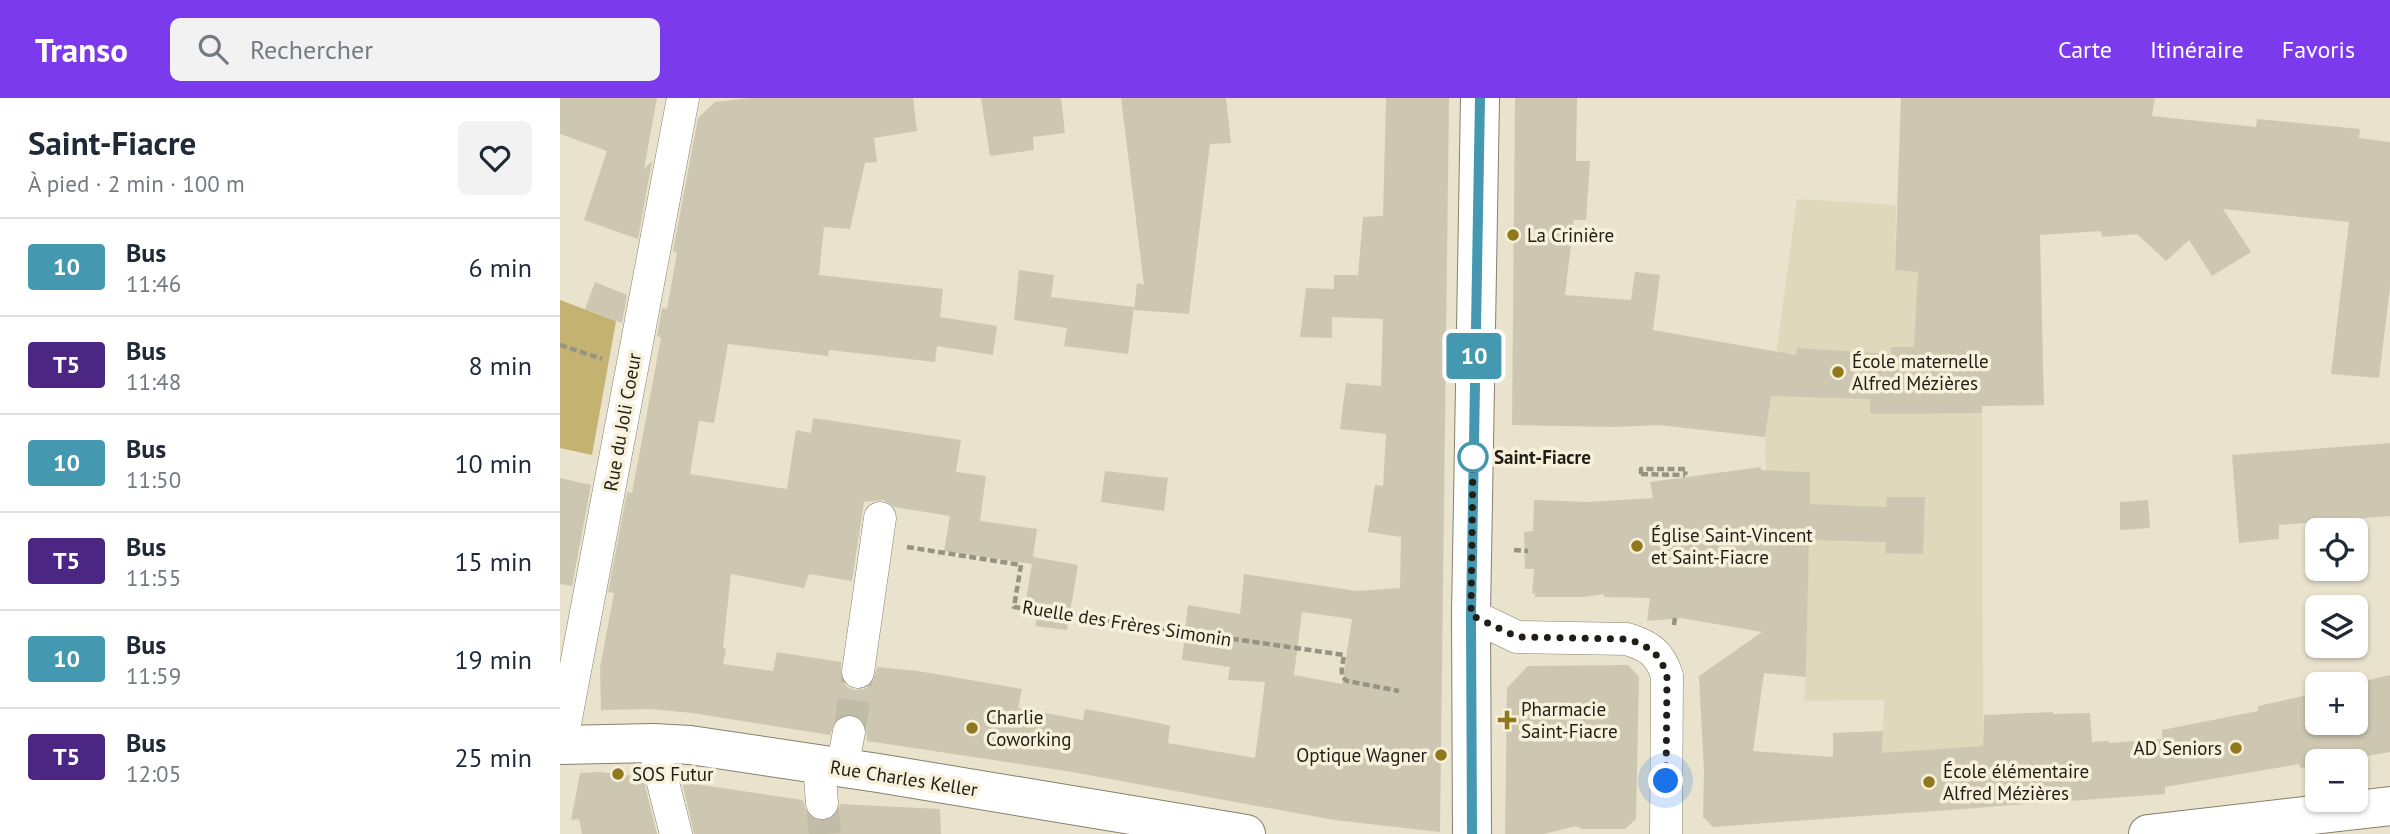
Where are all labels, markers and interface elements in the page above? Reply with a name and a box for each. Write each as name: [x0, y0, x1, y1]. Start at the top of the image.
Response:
search box: [170, 18, 660, 81]
text: Transo: [35, 28, 128, 71]
icon: search: [194, 30, 232, 68]
text: Rechercher: [250, 33, 373, 66]
text: Carte: [2058, 34, 2112, 65]
text: Itinéraire: [2150, 34, 2244, 65]
text: Favoris: [2282, 34, 2355, 65]
text: Saint-Fiacre: [28, 121, 196, 164]
button: heart: [458, 121, 532, 195]
text: À pied · 2 min · 100 m: [28, 169, 245, 198]
place label: La Crinière: [1527, 223, 1614, 247]
marker: La Crinière: [1505, 227, 1521, 243]
text: Bus: [126, 236, 166, 269]
text: 10: [53, 251, 80, 282]
text: 6 min: [469, 251, 532, 284]
text: 11:46: [126, 269, 181, 298]
line badge: 10: [1443, 333, 1506, 379]
text: Bus: [126, 334, 166, 367]
text: 10: [1460, 340, 1488, 371]
text: T5: [53, 349, 80, 380]
text: 8 min: [469, 349, 532, 382]
place label: École maternelle Alfred Mézières: [1852, 349, 1989, 395]
street label: Rue du Joli Coeur: [598, 351, 646, 493]
marker: École maternelle Alfred Mézières: [1830, 364, 1846, 380]
text: 11:48: [126, 367, 181, 396]
text: Bus: [126, 432, 166, 465]
marker: Saint-Fiacre: [1458, 442, 1488, 472]
place label: Saint-Fiacre: [1494, 445, 1591, 469]
text: 10: [53, 447, 80, 478]
text: 10 min: [454, 447, 532, 480]
text: 11:50: [126, 465, 181, 494]
map controls: [2305, 518, 2368, 812]
button: locate: [2305, 518, 2368, 581]
place label: Église Saint-Vincent et Saint-Fiacre: [1651, 523, 1813, 569]
text: Bus: [126, 530, 166, 563]
marker: Église Saint-Vincent et Saint-Fiacre: [1629, 538, 1645, 554]
text: T5: [53, 545, 80, 576]
text: 15 min: [454, 545, 532, 578]
text: 11:55: [126, 563, 181, 592]
street label: Ruelle des Frères Simonin: [1021, 595, 1233, 651]
button: layers: [2305, 595, 2368, 658]
text: Bus: [126, 628, 166, 661]
text: 10: [53, 643, 80, 674]
text: 19 min: [454, 643, 532, 676]
text: 11:59: [126, 661, 181, 690]
button: +: [2305, 672, 2368, 735]
place label: Pharmacie Saint-Fiacre: [1521, 697, 1618, 743]
place label: Charlie Coworking: [986, 705, 1071, 751]
marker: Pharmacie Saint-Fiacre: [1499, 712, 1515, 728]
marker: Charlie Coworking: [964, 720, 980, 736]
text: Bus: [126, 726, 166, 759]
place label: AD Seniors: [2134, 736, 2222, 760]
marker: AD Seniors: [2228, 740, 2244, 756]
text: T5: [53, 741, 80, 772]
text: 25 min: [454, 741, 532, 774]
place label: Optique Wagner: [1296, 743, 1428, 767]
marker: Optique Wagner: [1433, 747, 1449, 763]
button: −: [2305, 749, 2368, 812]
street label: Rue Charles Keller: [829, 754, 980, 802]
text: 12:05: [126, 759, 181, 788]
place label: École élémentaire Alfred Mézières: [1943, 759, 2089, 805]
place label: SOS Futur: [632, 762, 714, 786]
your location: [1648, 763, 1683, 798]
marker: SOS Futur: [610, 766, 626, 782]
marker: École élémentaire Alfred Mézières: [1921, 774, 1937, 790]

